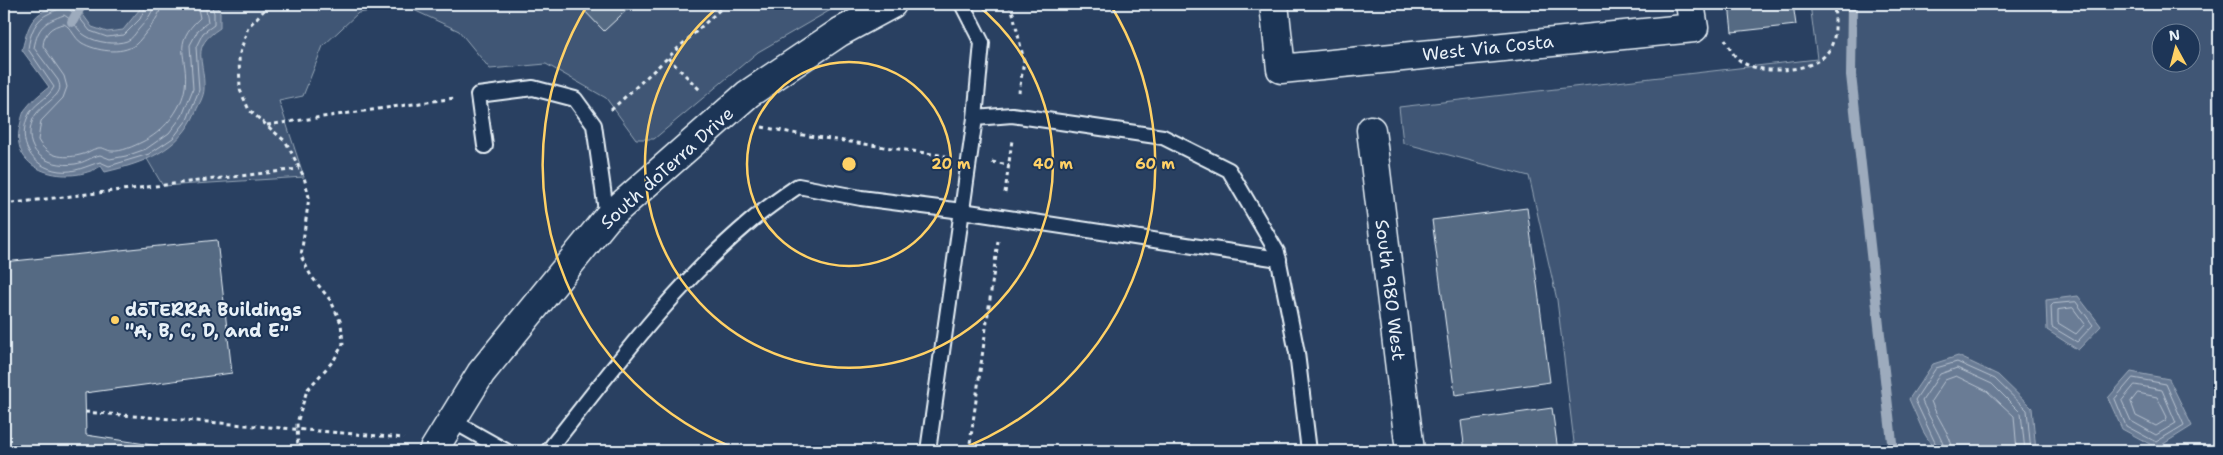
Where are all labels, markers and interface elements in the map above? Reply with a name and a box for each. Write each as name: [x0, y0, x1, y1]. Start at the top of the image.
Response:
north arrow: [2150, 22, 2200, 72]
text: N: [2168, 25, 2181, 45]
street label: West Via Costa: [1421, 29, 1555, 67]
street label: South doTerra Drive: [595, 102, 739, 234]
text: 20 m: [931, 154, 971, 174]
text: 40 m: [1033, 154, 1073, 174]
text: 60 m: [1135, 154, 1175, 174]
centre of rings: [840, 155, 858, 173]
street label: South 980 West: [1369, 218, 1411, 362]
place label: dōTERRA Buildings "A, B, C, D, and E": [125, 298, 302, 343]
marker: dōTERRA Buildings "A, B, C, D, and E": [109, 314, 121, 326]

